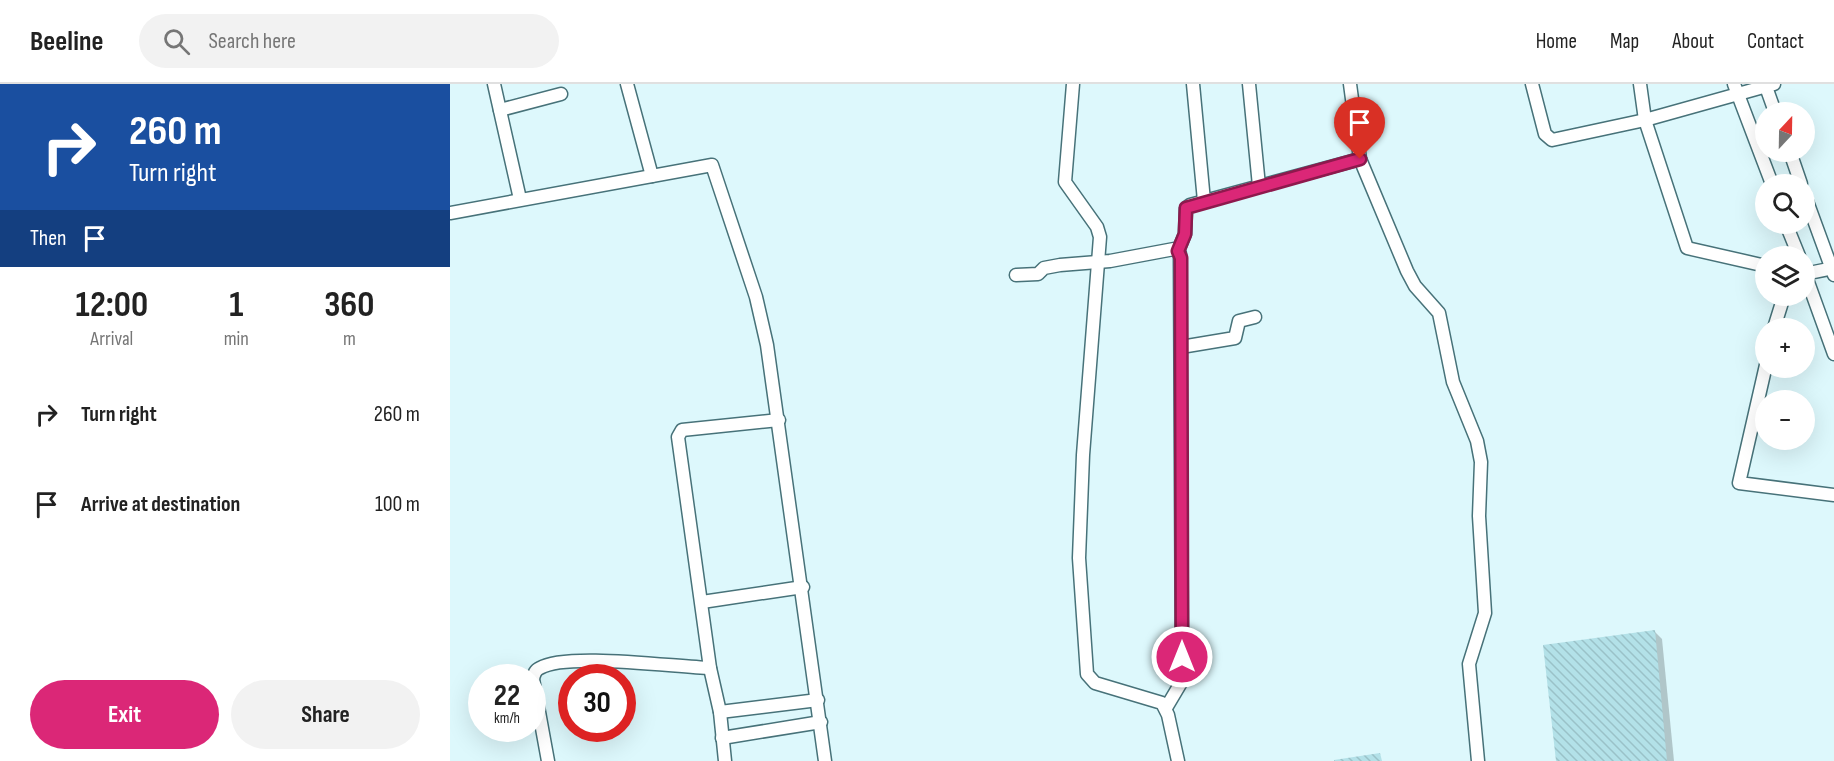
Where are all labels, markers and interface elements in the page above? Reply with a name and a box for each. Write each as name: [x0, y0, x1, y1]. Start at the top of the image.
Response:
search box: [139, 14, 559, 68]
text: Beeline: [30, 25, 103, 58]
icon: search: [160, 25, 193, 58]
text: Search here: [208, 28, 296, 55]
text: Home: [1536, 29, 1577, 54]
text: Map: [1610, 29, 1639, 54]
text: About: [1672, 29, 1714, 54]
text: Contact: [1747, 29, 1804, 54]
pin: [1334, 97, 1385, 159]
north arrow: [1755, 102, 1815, 162]
map controls: [1755, 102, 1815, 450]
text: 260 m: [129, 106, 222, 157]
icon: arrive: [1343, 106, 1376, 139]
icon: right: [30, 108, 108, 186]
text: Turn right: [129, 157, 216, 189]
button: search: [1755, 174, 1815, 234]
icon: arrive: [78, 222, 111, 255]
text: Then: [30, 225, 66, 252]
button: layers: [1755, 246, 1815, 306]
text: 12:00: [76, 284, 148, 327]
text: 1: [229, 284, 243, 327]
text: 360: [324, 284, 374, 327]
button: +: [1755, 318, 1815, 378]
text: Arrival: [90, 327, 133, 351]
text: min: [224, 327, 249, 351]
text: m: [343, 327, 356, 351]
button: −: [1755, 390, 1815, 450]
icon: right: [30, 398, 63, 431]
text: Turn right: [81, 401, 157, 428]
text: 260 m: [374, 401, 420, 428]
icon: arrive: [30, 488, 63, 521]
text: Arrive at destination: [81, 491, 240, 518]
text: 100 m: [375, 491, 420, 518]
position arrow: [1150, 625, 1214, 689]
speed limit sign: 30: [558, 664, 636, 742]
text: 22: [494, 678, 520, 714]
button: Exit: [30, 680, 219, 749]
button: Share: [231, 680, 420, 749]
text: km/h: [494, 709, 520, 728]

